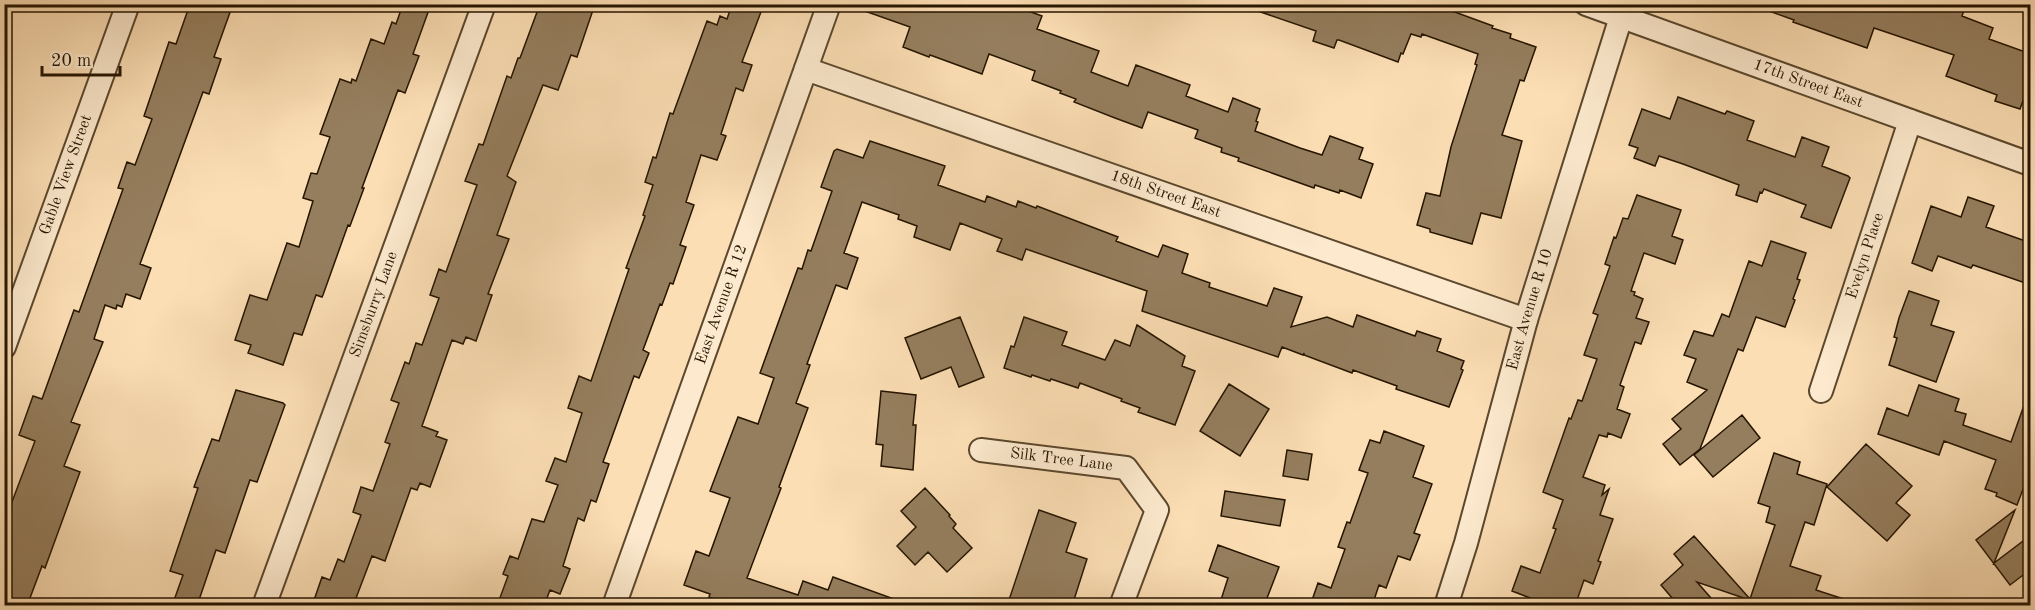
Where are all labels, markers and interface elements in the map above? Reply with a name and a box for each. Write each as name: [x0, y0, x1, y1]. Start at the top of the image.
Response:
scale bar: [42, 39, 120, 77]
text: 20 m: [51, 52, 91, 70]
street label: 17th Street East: [1751, 57, 1866, 111]
street label: Gable View Street: [37, 112, 95, 237]
street label: 18th Street East: [1108, 168, 1223, 221]
street label: Evelyn Place: [1844, 211, 1887, 301]
street label: East Avenue R 12: [693, 243, 750, 367]
street label: East Avenue R 10: [1505, 247, 1556, 372]
street label: Simsburry Lane: [348, 249, 401, 360]
street label: Silk Tree Lane: [1009, 446, 1114, 474]

